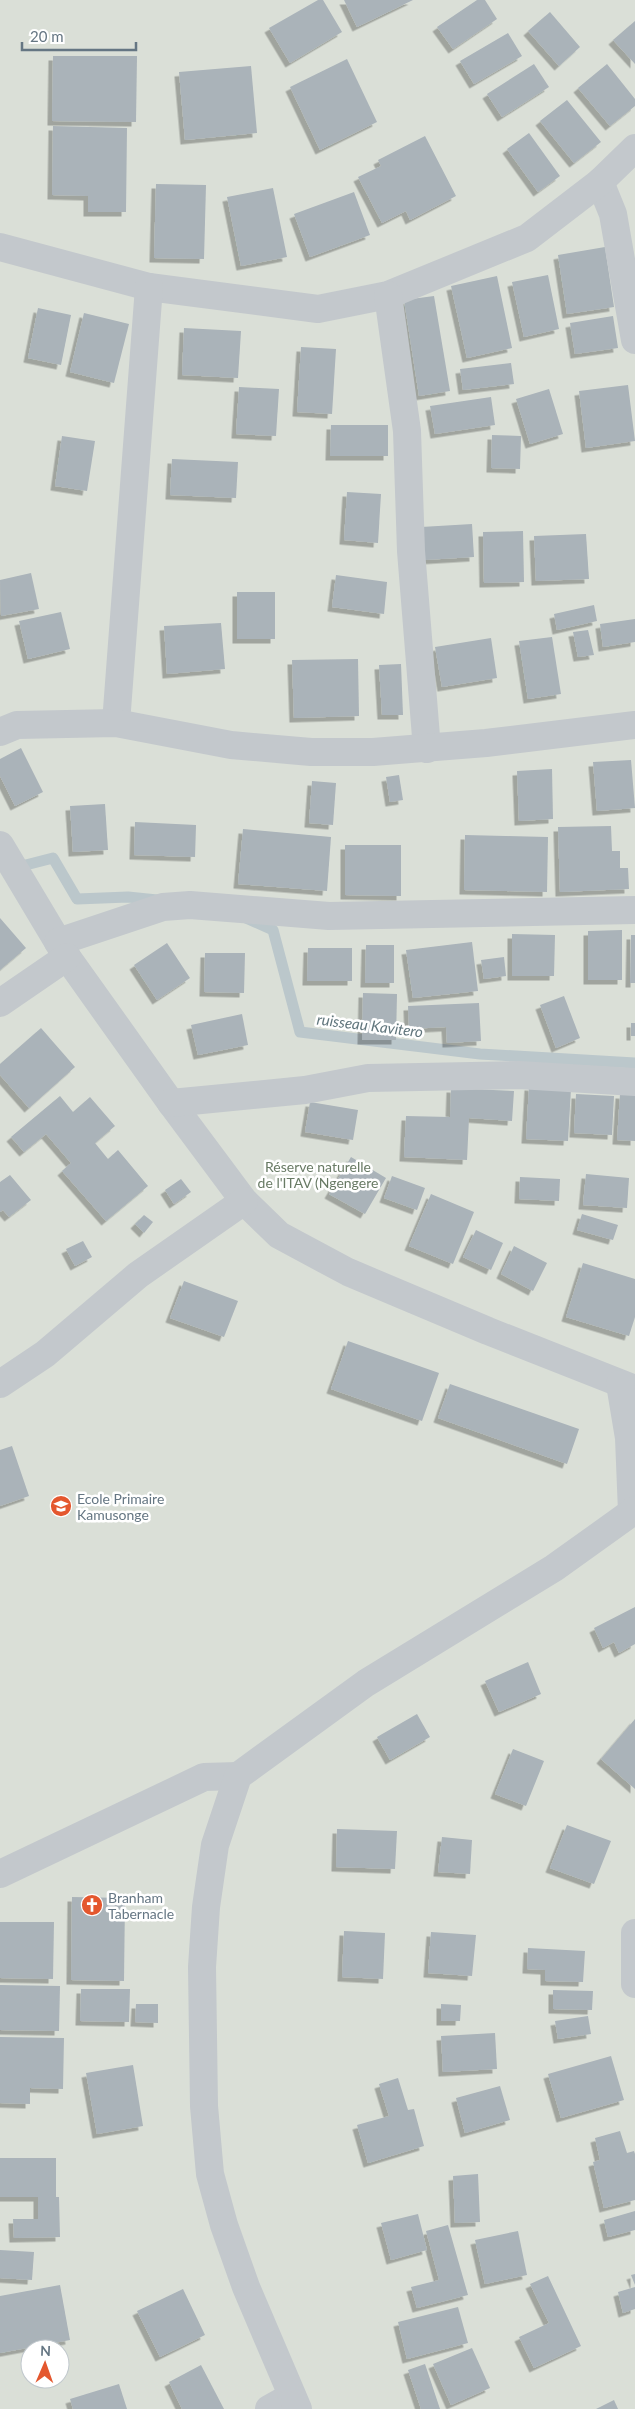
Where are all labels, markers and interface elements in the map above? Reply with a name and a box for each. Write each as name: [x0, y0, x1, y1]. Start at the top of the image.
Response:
scale bar: [22, 20, 136, 52]
text: 20 m: [30, 27, 64, 45]
water label: ruisseau Kavitero: [316, 1010, 424, 1040]
park label: Réserve naturelle de l'ITAV (Ngengere: [258, 1158, 378, 1191]
place label: Ecole Primaire Kamusonge: [77, 1490, 164, 1523]
school or university icon: Ecole Primaire Kamusonge: [49, 1494, 73, 1518]
place label: Branham Tabernacle: [108, 1889, 174, 1922]
church icon: Branham Tabernacle: [80, 1893, 104, 1917]
north arrow: [20, 2339, 70, 2389]
text: N: [40, 2342, 51, 2359]

